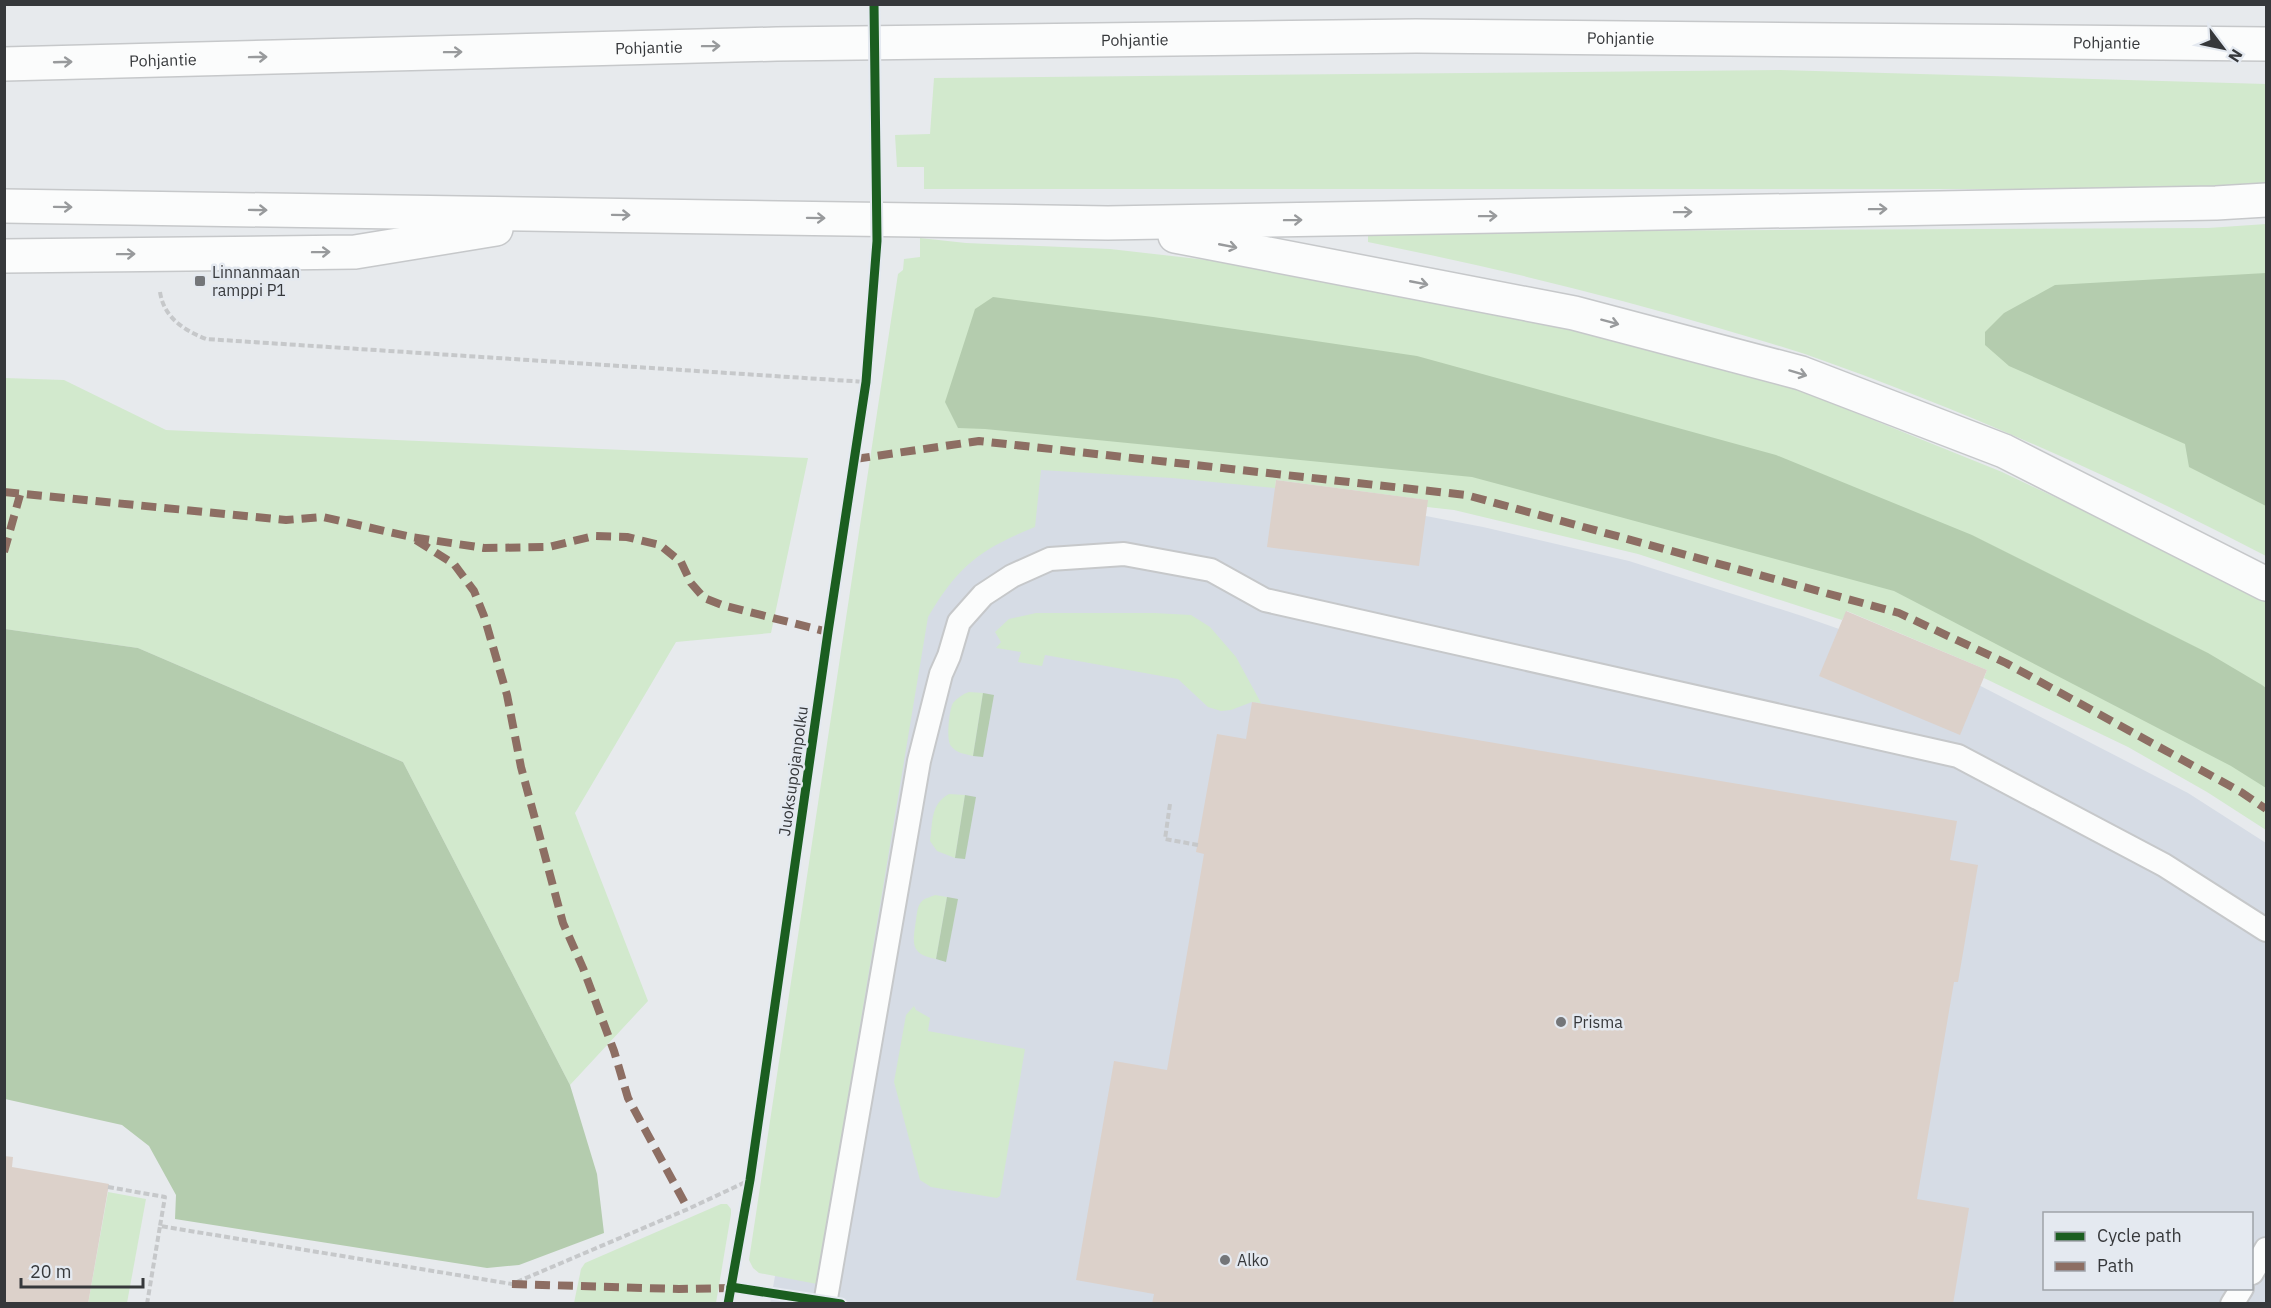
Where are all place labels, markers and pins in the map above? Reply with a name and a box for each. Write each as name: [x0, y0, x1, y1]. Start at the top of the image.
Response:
place label: Linnanmaan ramppi P1: [212, 262, 300, 300]
marker: Linnanmaan ramppi P1: [193, 274, 207, 288]
place label: Prisma: [1573, 1012, 1623, 1032]
marker: Prisma: [1554, 1015, 1568, 1029]
place label: Alko: [1237, 1250, 1269, 1270]
marker: Alko: [1218, 1253, 1232, 1267]

